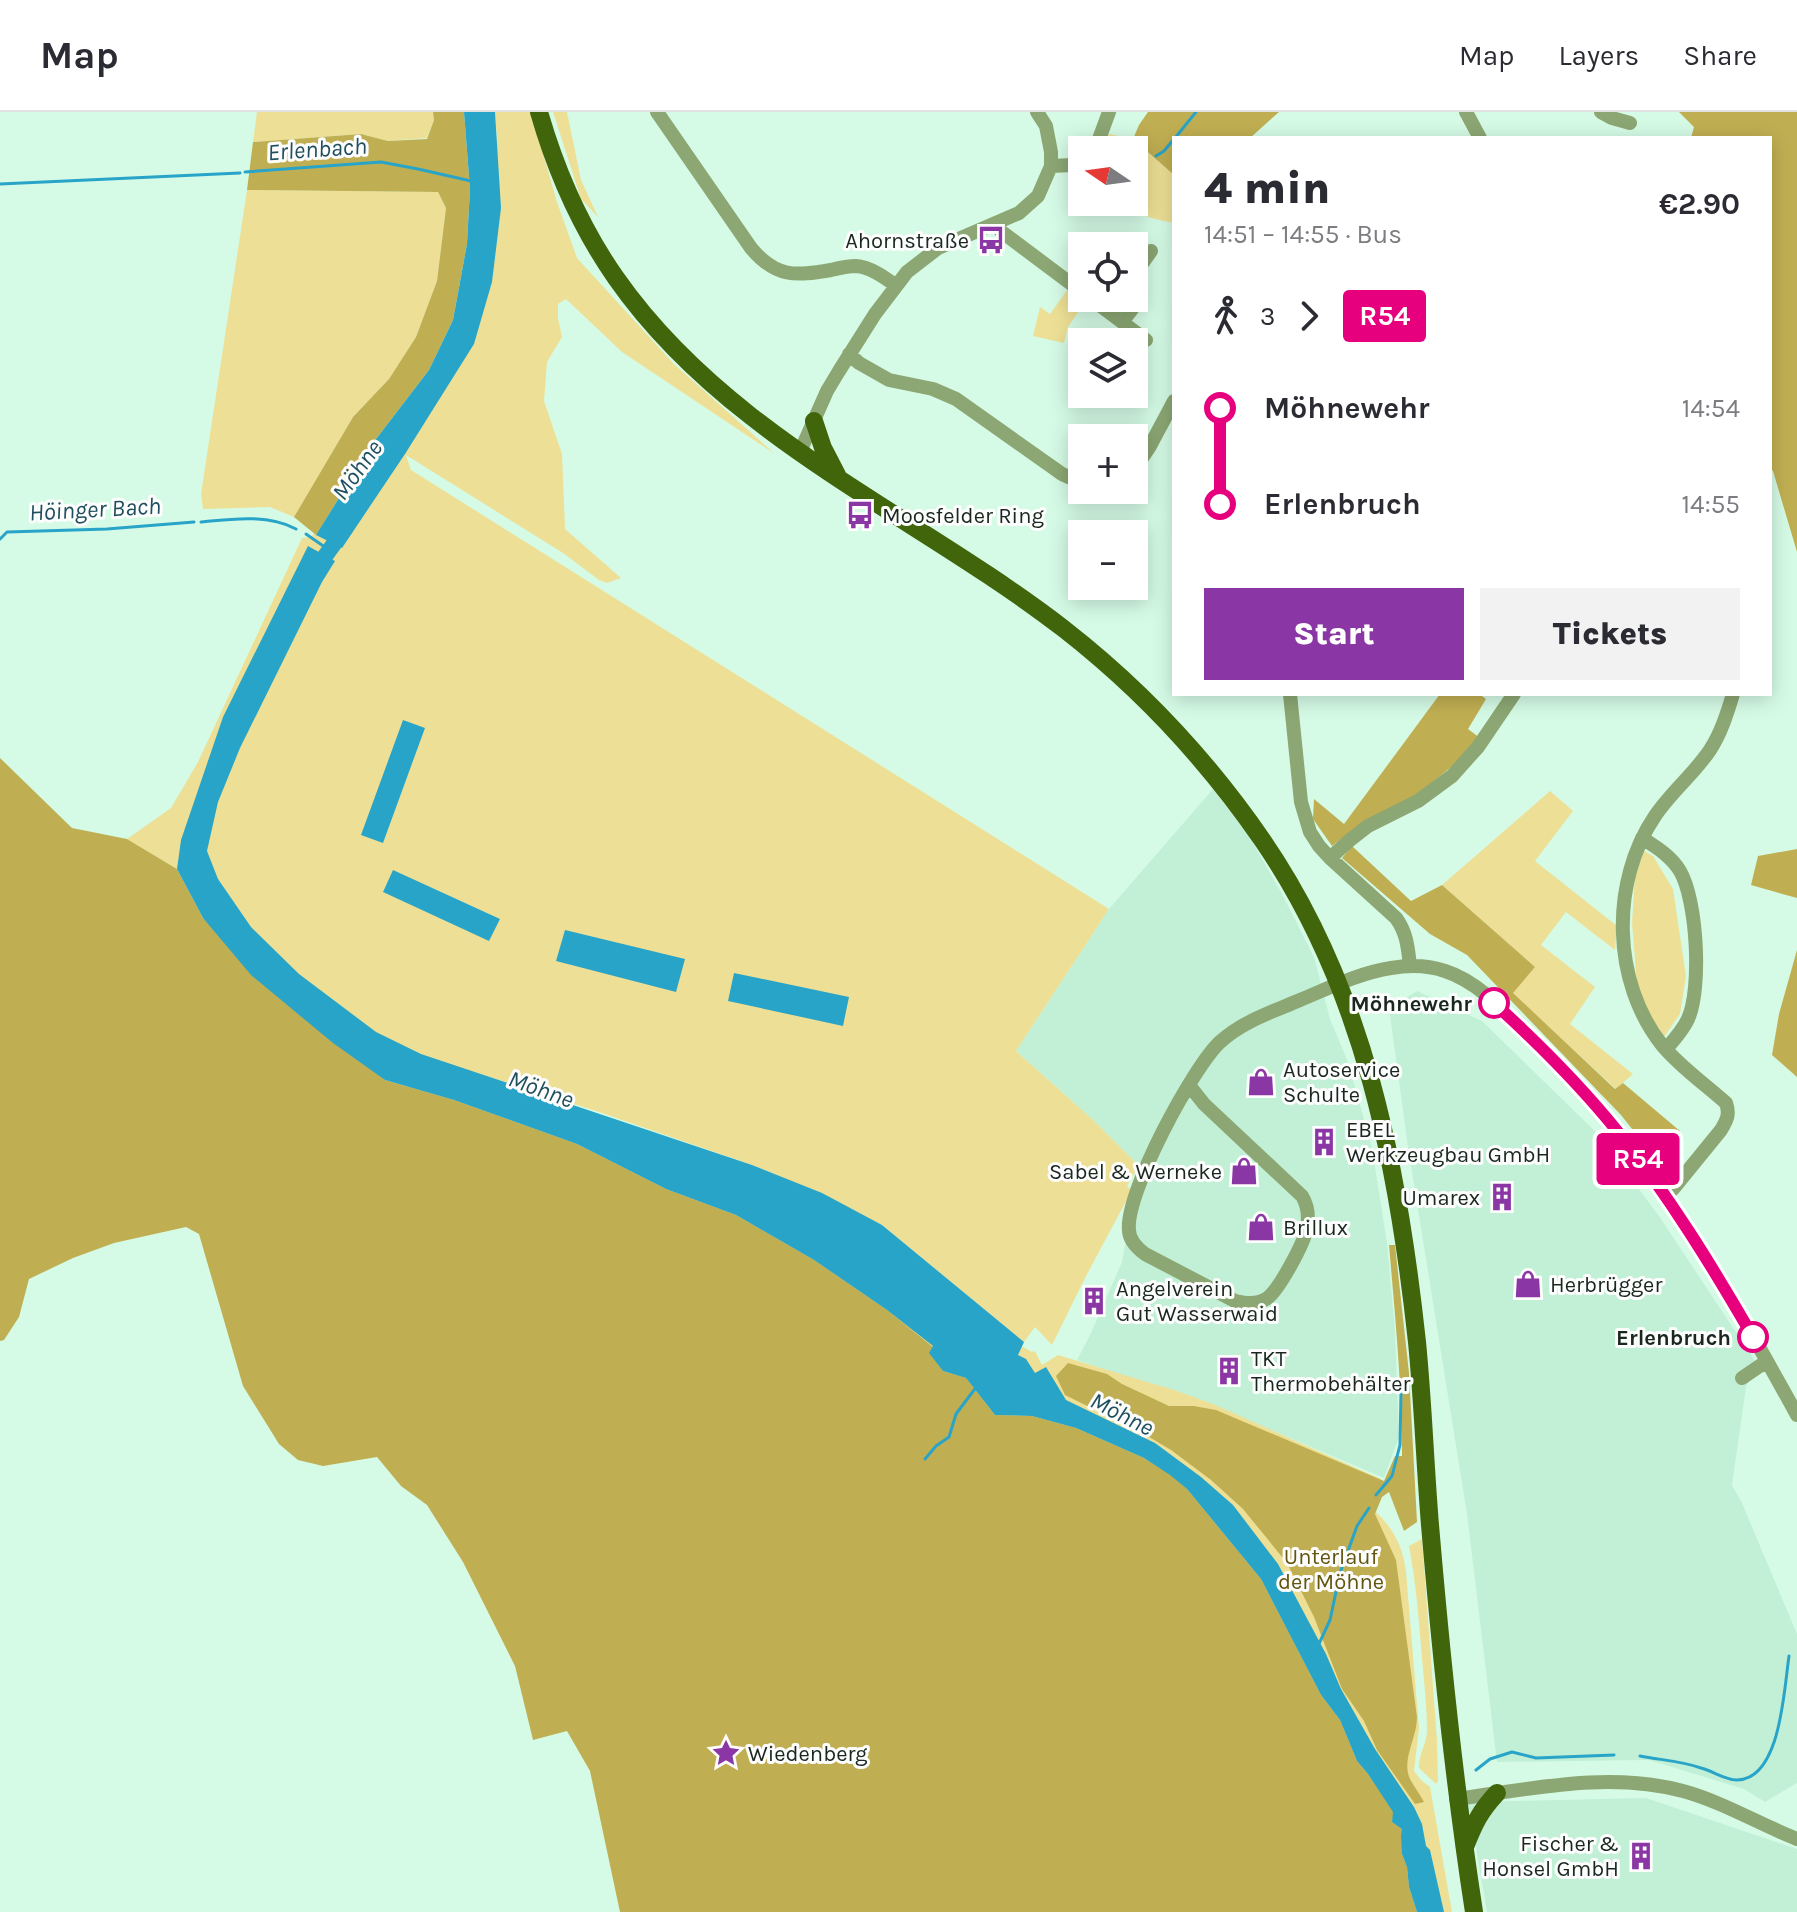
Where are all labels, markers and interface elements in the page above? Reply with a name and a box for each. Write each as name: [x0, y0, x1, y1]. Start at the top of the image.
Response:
text: Map: [40, 33, 119, 78]
text: Map: [1459, 39, 1514, 72]
text: Layers: [1558, 39, 1639, 72]
text: Share: [1683, 39, 1757, 72]
water label: Erlenbach: [266, 132, 368, 166]
north arrow: [1068, 136, 1148, 216]
map controls: [1068, 136, 1148, 600]
text: 4 min: [1204, 163, 1330, 214]
text: €2.90: [1659, 186, 1740, 222]
text: 14:51 – 14:55 · Bus: [1204, 219, 1402, 250]
bus stop icon: Ahornstraße: [976, 225, 1006, 255]
place label: Ahornstraße: [845, 228, 969, 254]
button: locate: [1068, 232, 1148, 312]
icon: walk: [1204, 294, 1248, 338]
icon: forward: [1287, 294, 1331, 338]
text: R54: [1359, 299, 1410, 332]
text: 3: [1260, 301, 1275, 332]
button: layers: [1068, 328, 1148, 408]
text: Möhnewehr: [1264, 390, 1430, 426]
text: 14:54: [1682, 393, 1740, 424]
button: +: [1068, 424, 1148, 504]
water label: Möhne: [326, 435, 388, 505]
text: Erlenbruch: [1264, 486, 1421, 522]
text: 14:55: [1682, 489, 1740, 520]
water label: Höinger Bach: [28, 492, 162, 526]
bus stop icon: Moosfelder Ring: [845, 500, 875, 530]
place label: Moosfelder Ring: [882, 503, 1044, 529]
button: −: [1068, 520, 1148, 600]
button: Start: [1204, 588, 1464, 680]
button: Tickets: [1480, 588, 1740, 680]
marker: Möhnewehr: [1479, 988, 1509, 1018]
place label: Möhnewehr: [1351, 991, 1472, 1017]
place label: Autoservice Schulte: [1283, 1057, 1400, 1108]
water label: Möhne: [505, 1064, 577, 1114]
shop icon: Autoservice Schulte: [1246, 1067, 1276, 1097]
place label: EBEL Werkzeugbau GmbH: [1346, 1117, 1550, 1168]
building icon: EBEL Werkzeugbau GmbH: [1309, 1127, 1339, 1157]
line badge: R54: [1592, 1133, 1684, 1185]
text: R54: [1613, 1142, 1663, 1175]
shop icon: Sabel & Werneke: [1229, 1156, 1259, 1186]
place label: Sabel & Werneke: [1049, 1159, 1222, 1185]
building icon: Umarex: [1487, 1182, 1517, 1212]
place label: Umarex: [1402, 1185, 1480, 1211]
shop icon: Brillux: [1246, 1212, 1276, 1242]
place label: Brillux: [1283, 1215, 1348, 1241]
shop icon: Herbrügger: [1513, 1269, 1543, 1299]
place label: Herbrügger: [1550, 1272, 1662, 1298]
place label: Angelverein Gut Wasserwaid: [1116, 1276, 1278, 1327]
building icon: Angelverein Gut Wasserwaid: [1079, 1286, 1109, 1316]
marker: Erlenbruch: [1738, 1322, 1768, 1352]
place label: Erlenbruch: [1616, 1325, 1731, 1351]
place label: TKT Thermobehälter: [1251, 1346, 1411, 1397]
building icon: TKT Thermobehälter: [1214, 1356, 1244, 1386]
water label: Möhne: [1086, 1386, 1158, 1442]
park label: Unterlauf der Möhne: [1278, 1544, 1384, 1595]
place icon: Wiedenberg: [711, 1738, 741, 1768]
place label: Wiedenberg: [748, 1741, 868, 1767]
place label: Fischer & Honsel GmbH: [1482, 1831, 1619, 1882]
building icon: Fischer & Honsel GmbH: [1626, 1841, 1656, 1871]

